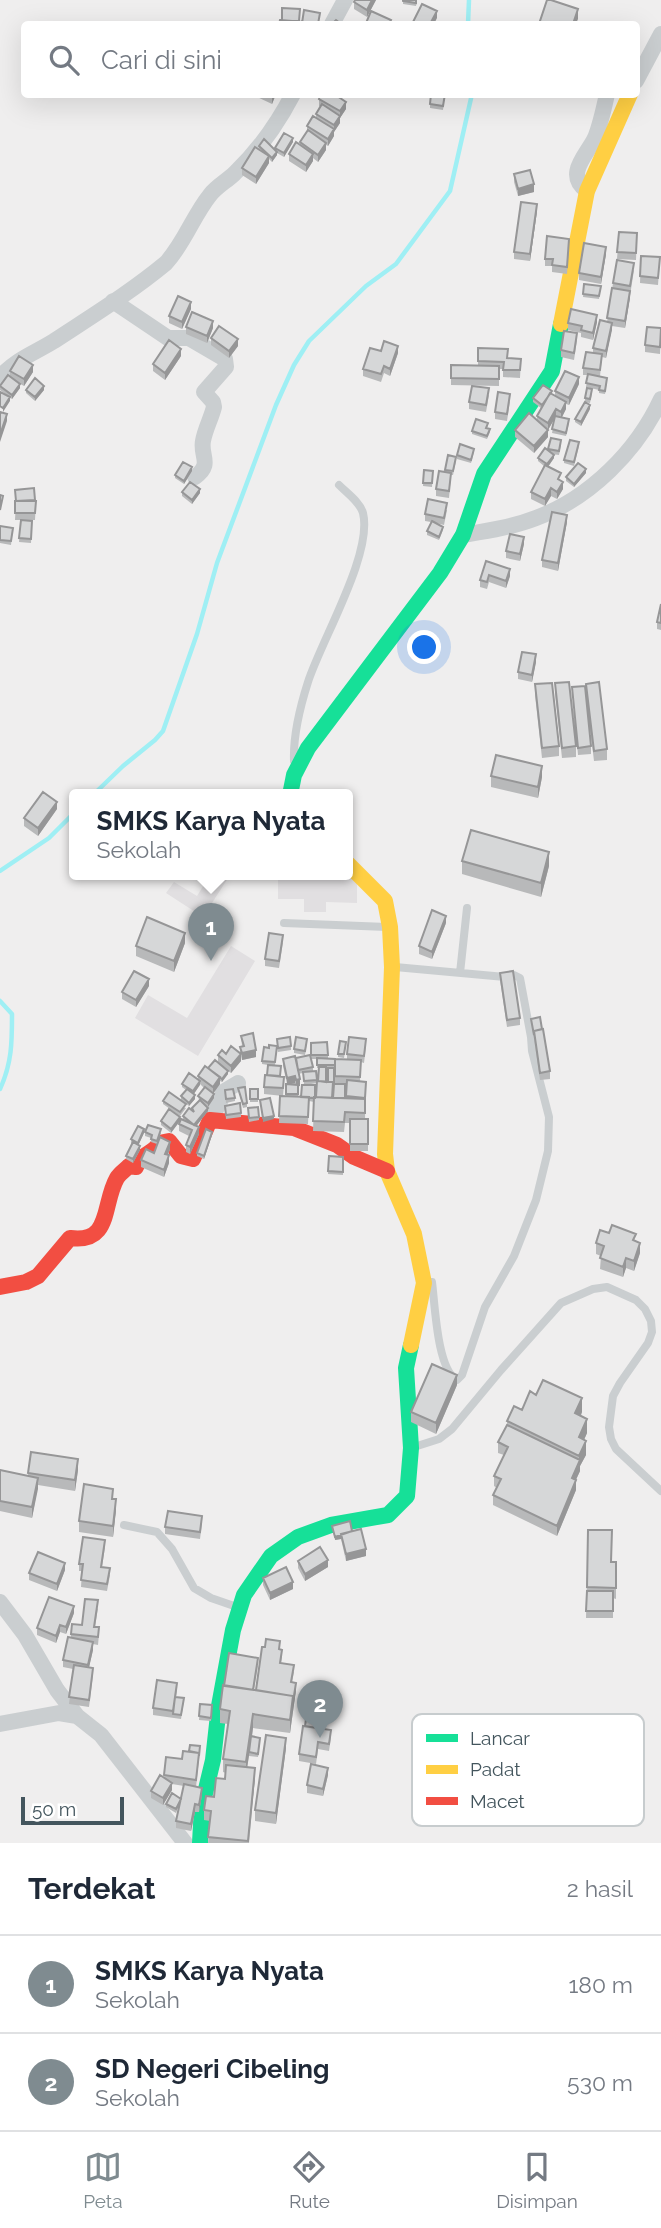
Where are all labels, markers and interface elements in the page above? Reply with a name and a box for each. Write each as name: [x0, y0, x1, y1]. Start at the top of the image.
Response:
search box: [21, 21, 640, 98]
icon: search: [45, 41, 83, 79]
text: Cari di sini: [101, 45, 222, 75]
your location: [407, 630, 441, 664]
popup: [69, 789, 353, 880]
text: SMKS Karya Nyata: [97, 806, 325, 836]
text: Sekolah: [97, 836, 181, 863]
pin: 1: [188, 903, 234, 961]
pin: 2: [297, 1680, 343, 1738]
legend: [412, 1714, 644, 1826]
text: Lancar: [470, 1727, 530, 1749]
text: Padat: [470, 1758, 521, 1780]
text: Macet: [470, 1790, 525, 1812]
scale bar: [21, 1794, 124, 1826]
text: 50 m: [32, 1798, 76, 1820]
text: Terdekat: [28, 1871, 156, 1906]
text: 2 hasil: [567, 1875, 633, 1902]
text: SMKS Karya Nyata: [95, 1956, 324, 1986]
text: 1: [45, 1971, 57, 1998]
text: 180 m: [568, 1971, 633, 1998]
text: Sekolah: [95, 1986, 180, 2013]
text: SD Negeri Cibeling: [95, 2054, 330, 2084]
text: 2: [45, 2069, 57, 2096]
text: 530 m: [567, 2069, 633, 2096]
text: Sekolah: [95, 2084, 180, 2111]
tab: Peta: [83, 2148, 123, 2212]
tab: Rute: [289, 2148, 330, 2212]
tab: Disimpan: [496, 2148, 578, 2212]

